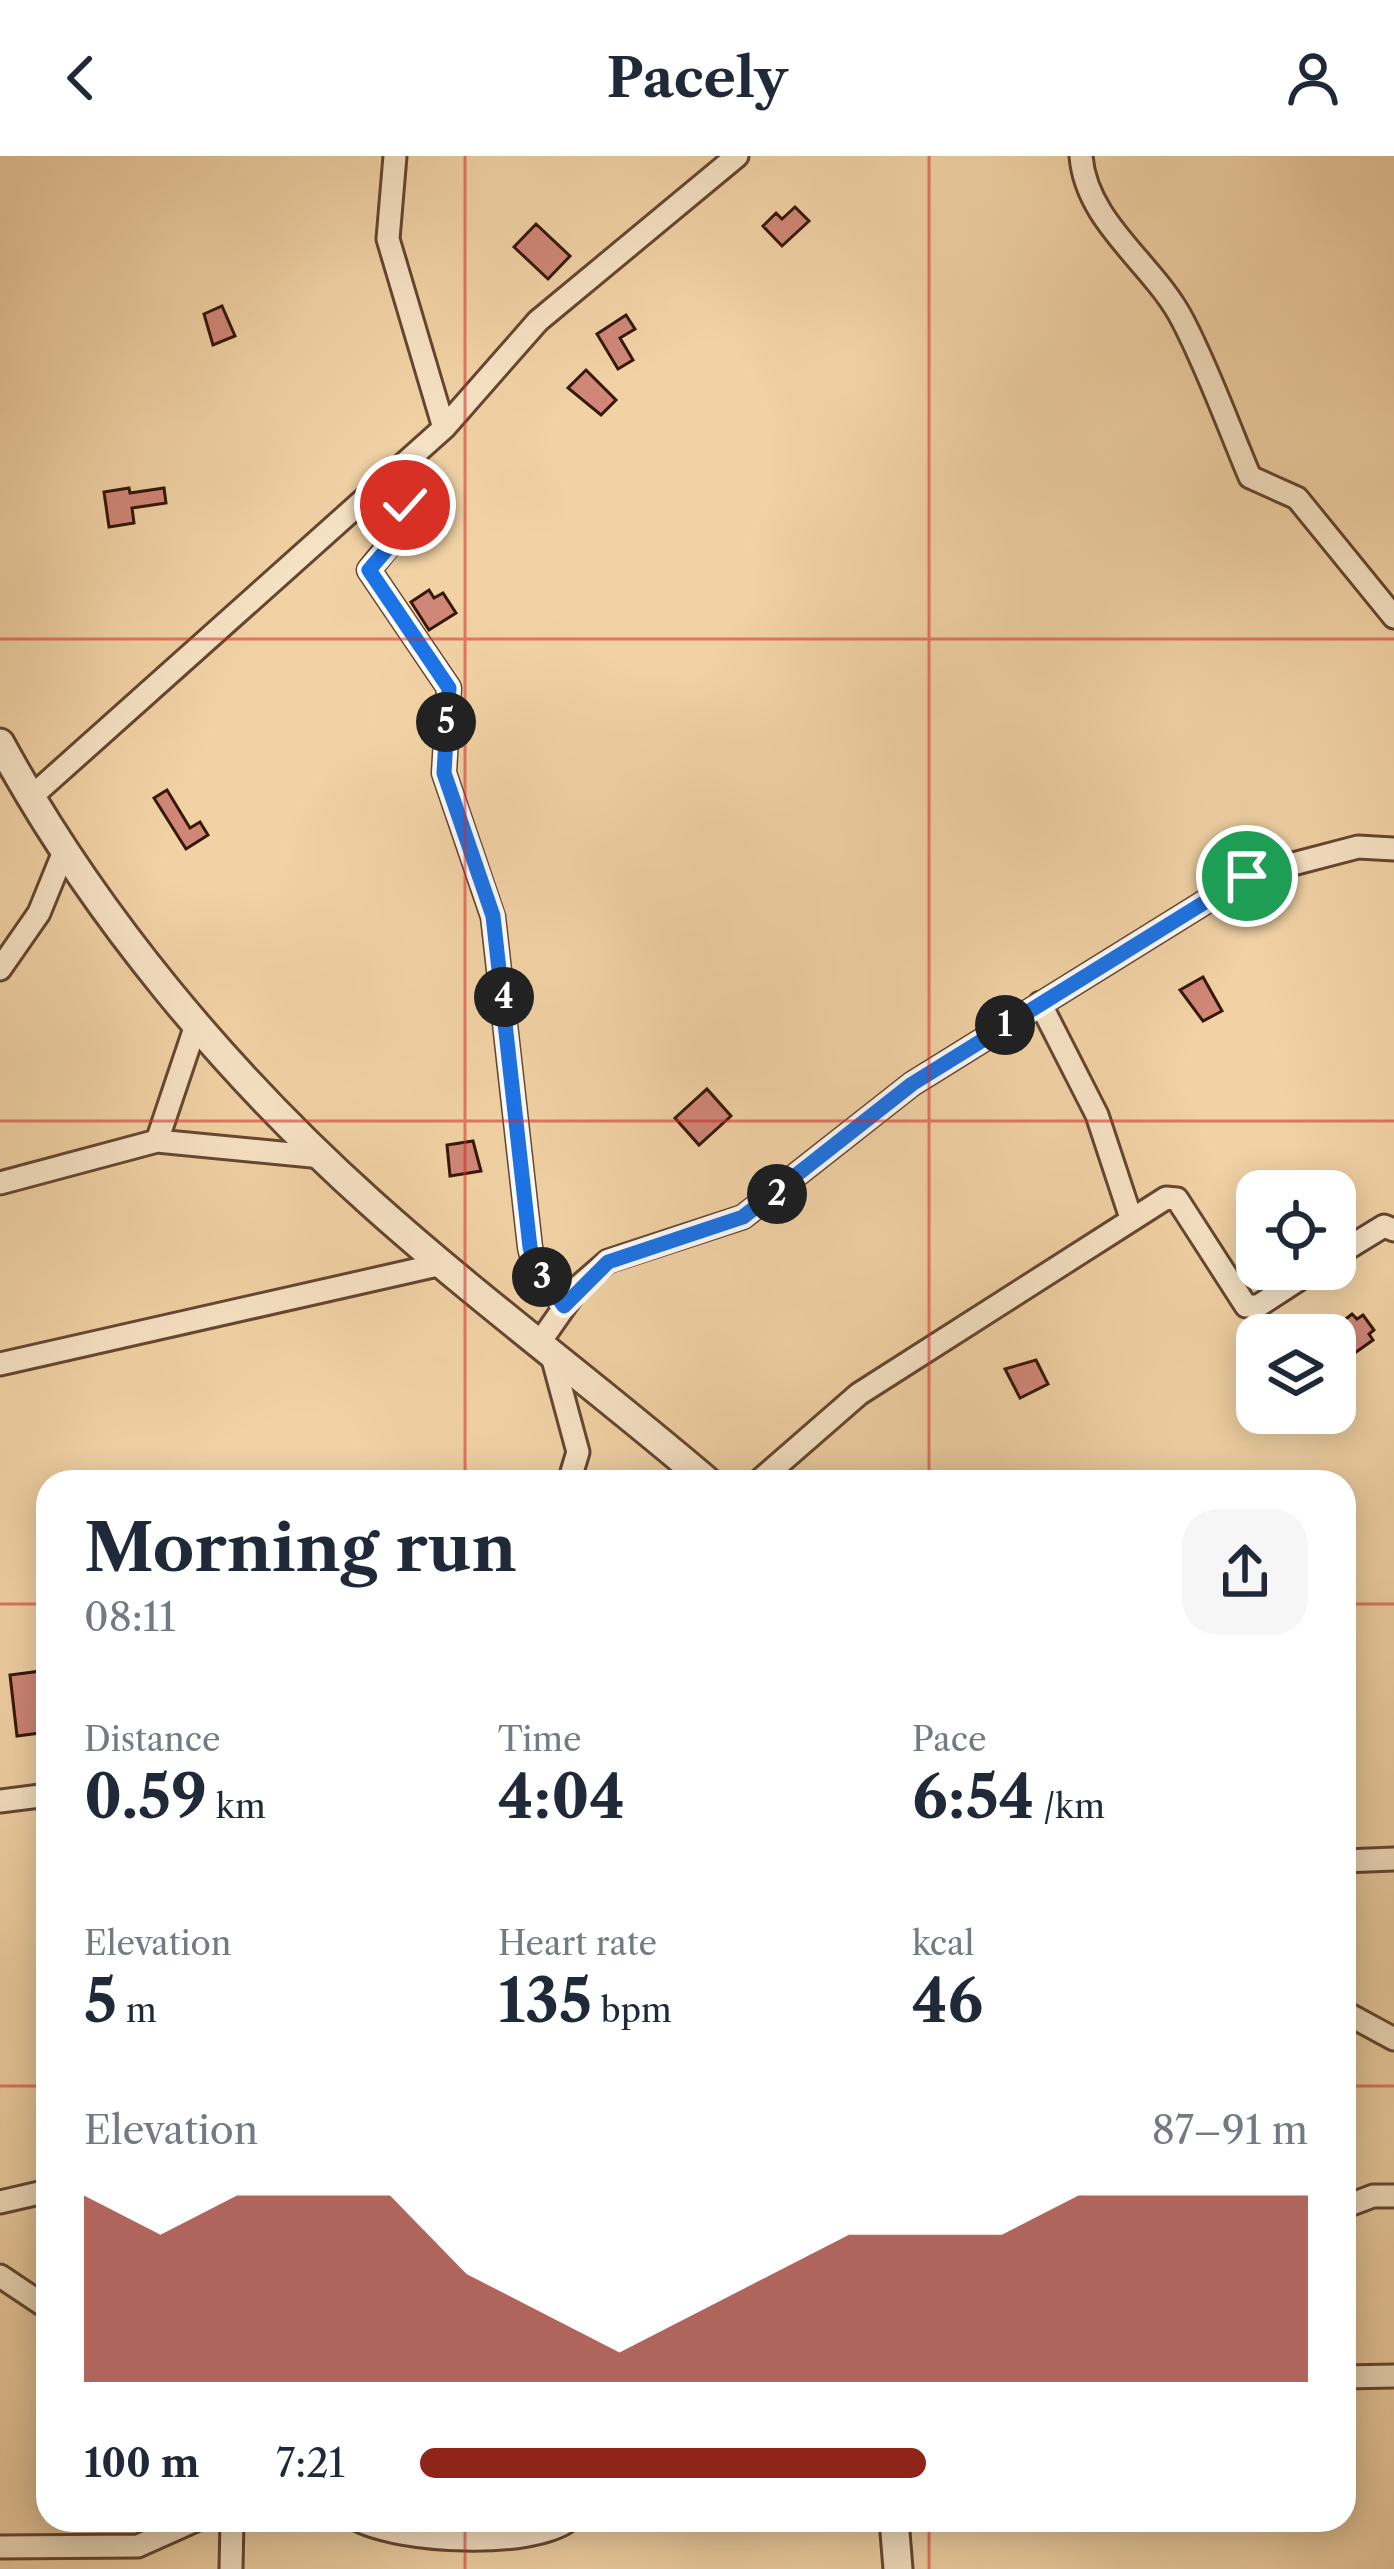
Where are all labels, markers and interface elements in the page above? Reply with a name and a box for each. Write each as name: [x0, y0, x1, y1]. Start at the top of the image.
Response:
icon: back: [48, 45, 114, 111]
text: Pacely: [606, 45, 788, 111]
icon: person: [1280, 45, 1346, 111]
pin: [354, 454, 456, 556]
icon: check: [372, 472, 438, 538]
pin: 5: [416, 692, 476, 752]
text: 5: [437, 701, 455, 742]
pin: [1196, 825, 1298, 927]
icon: arrive: [1214, 843, 1280, 909]
pin: 4: [474, 967, 534, 1027]
text: 4: [494, 976, 514, 1017]
pin: 1: [975, 995, 1035, 1055]
text: 1: [998, 1004, 1012, 1045]
pin: 2: [747, 1164, 807, 1224]
map controls: [1236, 1170, 1356, 1434]
button: locate: [1236, 1170, 1356, 1290]
text: 2: [767, 1173, 787, 1214]
pin: 3: [512, 1247, 572, 1307]
text: 3: [533, 1256, 551, 1297]
button: layers: [1236, 1314, 1356, 1434]
text: Morning run: [84, 1507, 517, 1588]
button: share: [1182, 1509, 1308, 1635]
text: 08:11: [84, 1593, 176, 1641]
text: Distance: [84, 1719, 221, 1760]
text: Time: [498, 1719, 581, 1760]
text: Pace: [912, 1719, 987, 1760]
text: 0.59: [84, 1760, 207, 1834]
text: 4:04: [498, 1760, 625, 1834]
text: 6:54: [912, 1760, 1034, 1834]
text: km: [207, 1786, 266, 1827]
text: /km: [1034, 1786, 1105, 1827]
text: Elevation: [84, 1923, 231, 1964]
text: Heart rate: [498, 1923, 657, 1964]
text: kcal: [912, 1923, 974, 1964]
text: 5: [84, 1964, 117, 2038]
text: 135: [498, 1964, 592, 2038]
text: 46: [912, 1964, 983, 2038]
text: m: [117, 1990, 157, 2031]
text: bpm: [592, 1990, 672, 2031]
text: Elevation: [84, 2106, 258, 2154]
text: 87–91 m: [1152, 2106, 1308, 2154]
text: 100 m: [84, 2439, 200, 2487]
text: 7:21: [276, 2439, 345, 2487]

